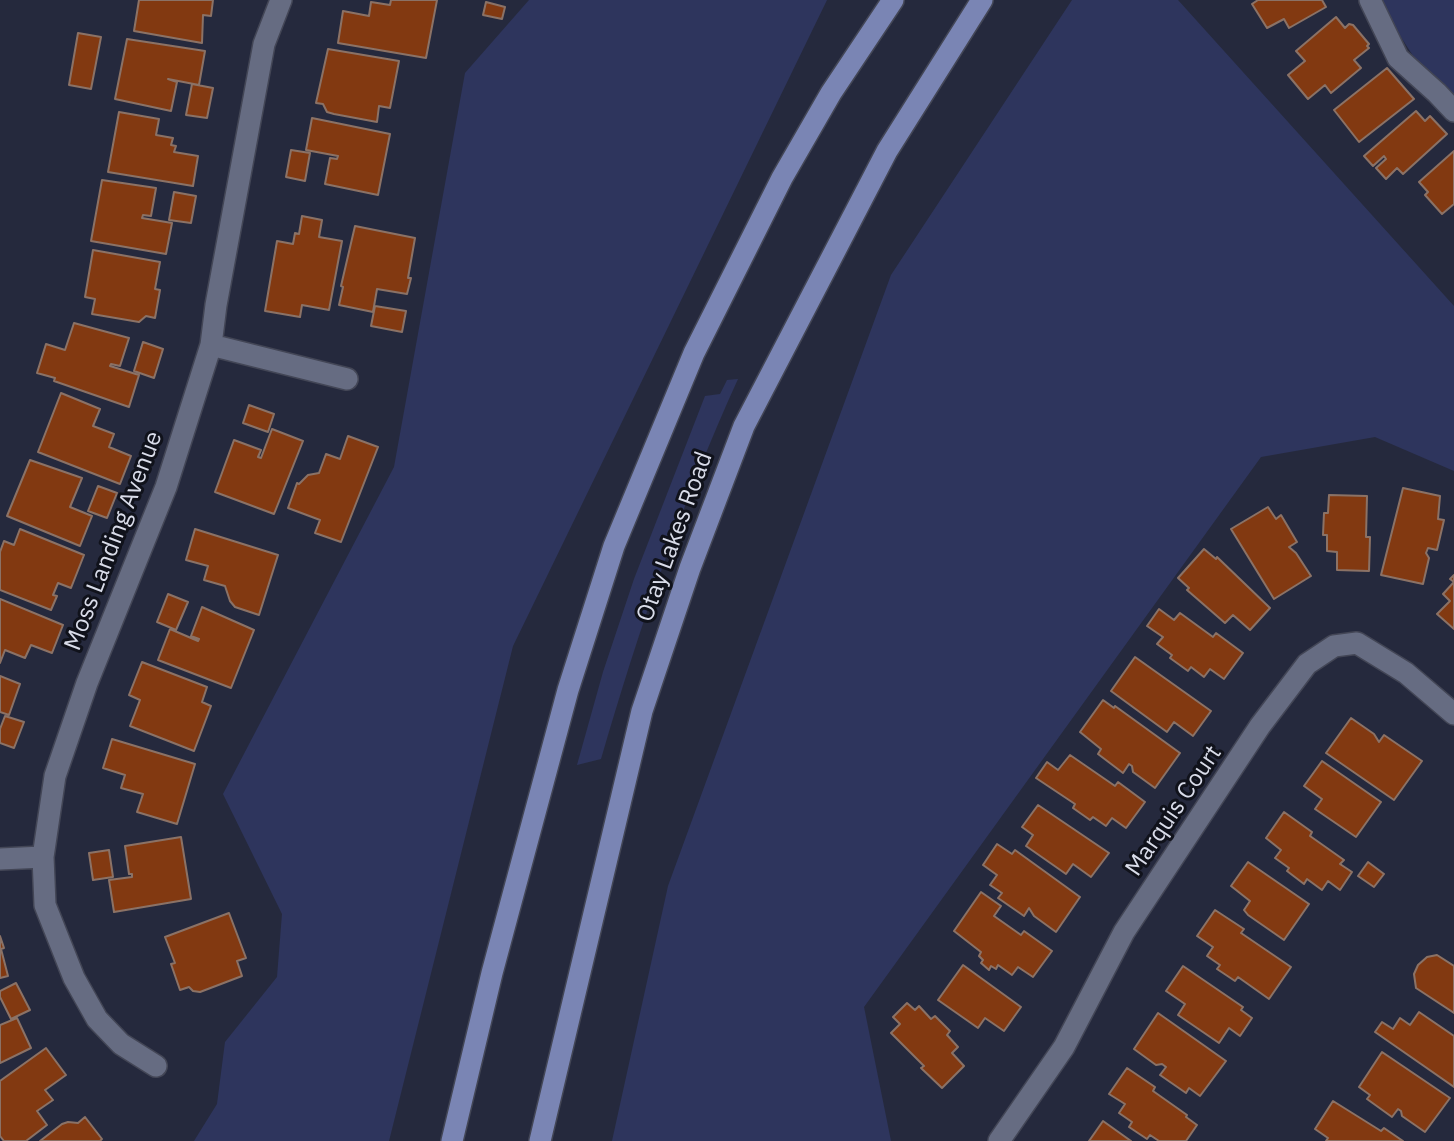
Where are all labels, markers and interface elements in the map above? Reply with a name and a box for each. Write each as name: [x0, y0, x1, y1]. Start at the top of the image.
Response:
street label: Moss Landing Avenue: [59, 427, 169, 655]
street label: Otay Lakes Road: [631, 448, 719, 626]
street label: Marquis Court: [1120, 740, 1228, 882]

